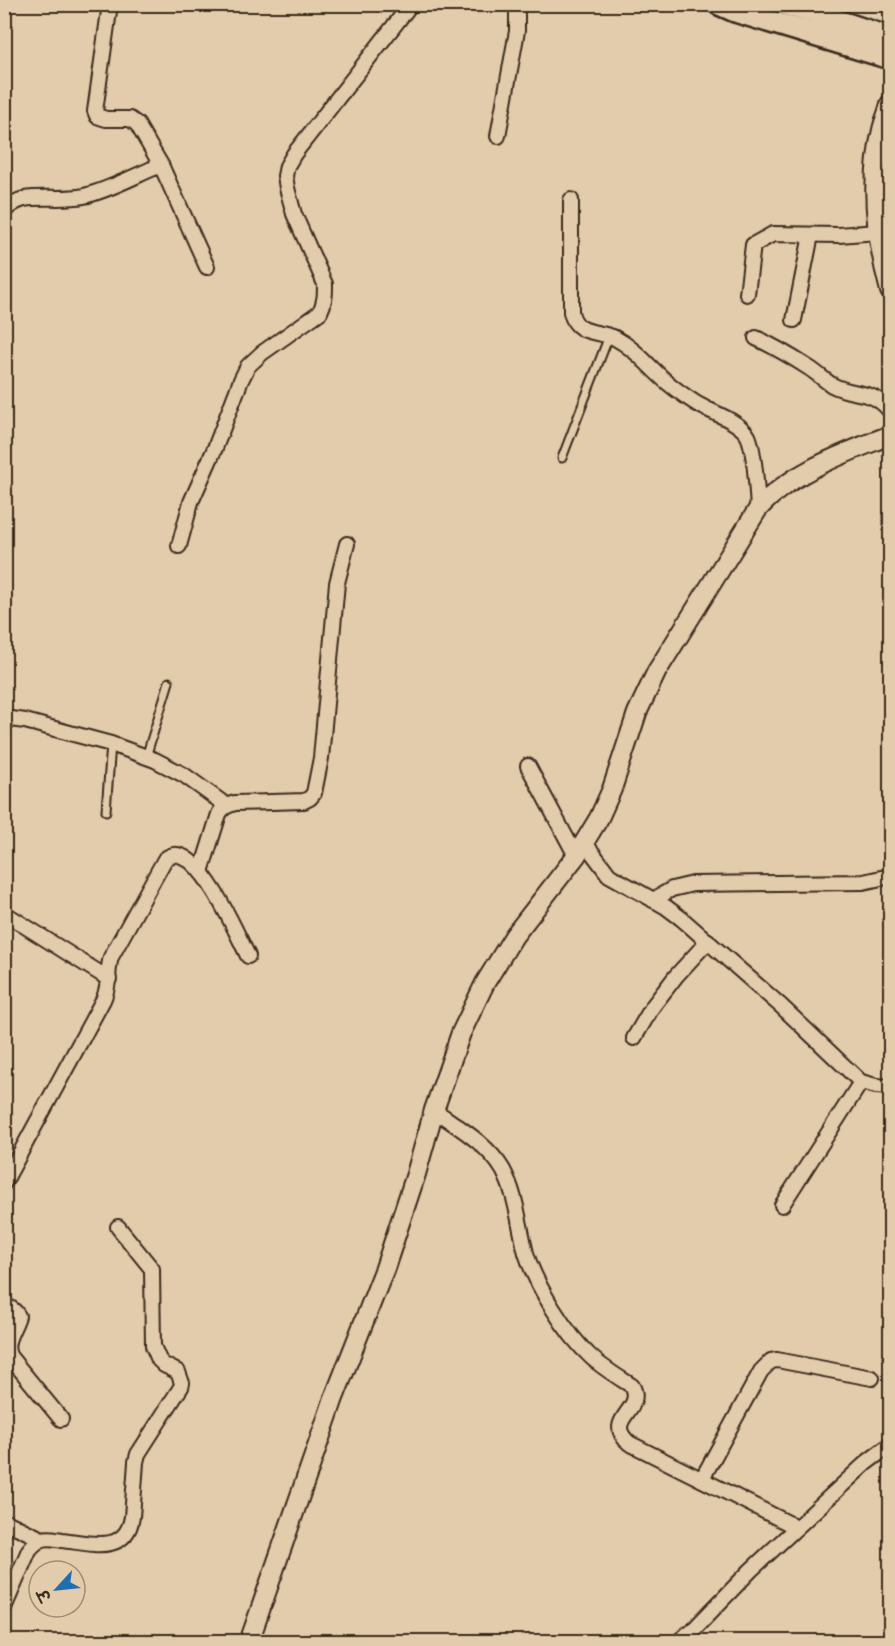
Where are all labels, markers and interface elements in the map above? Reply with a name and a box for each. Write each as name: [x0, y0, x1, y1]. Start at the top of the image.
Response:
north arrow: [27, 1559, 87, 1619]
text: उ: [33, 1585, 56, 1606]

